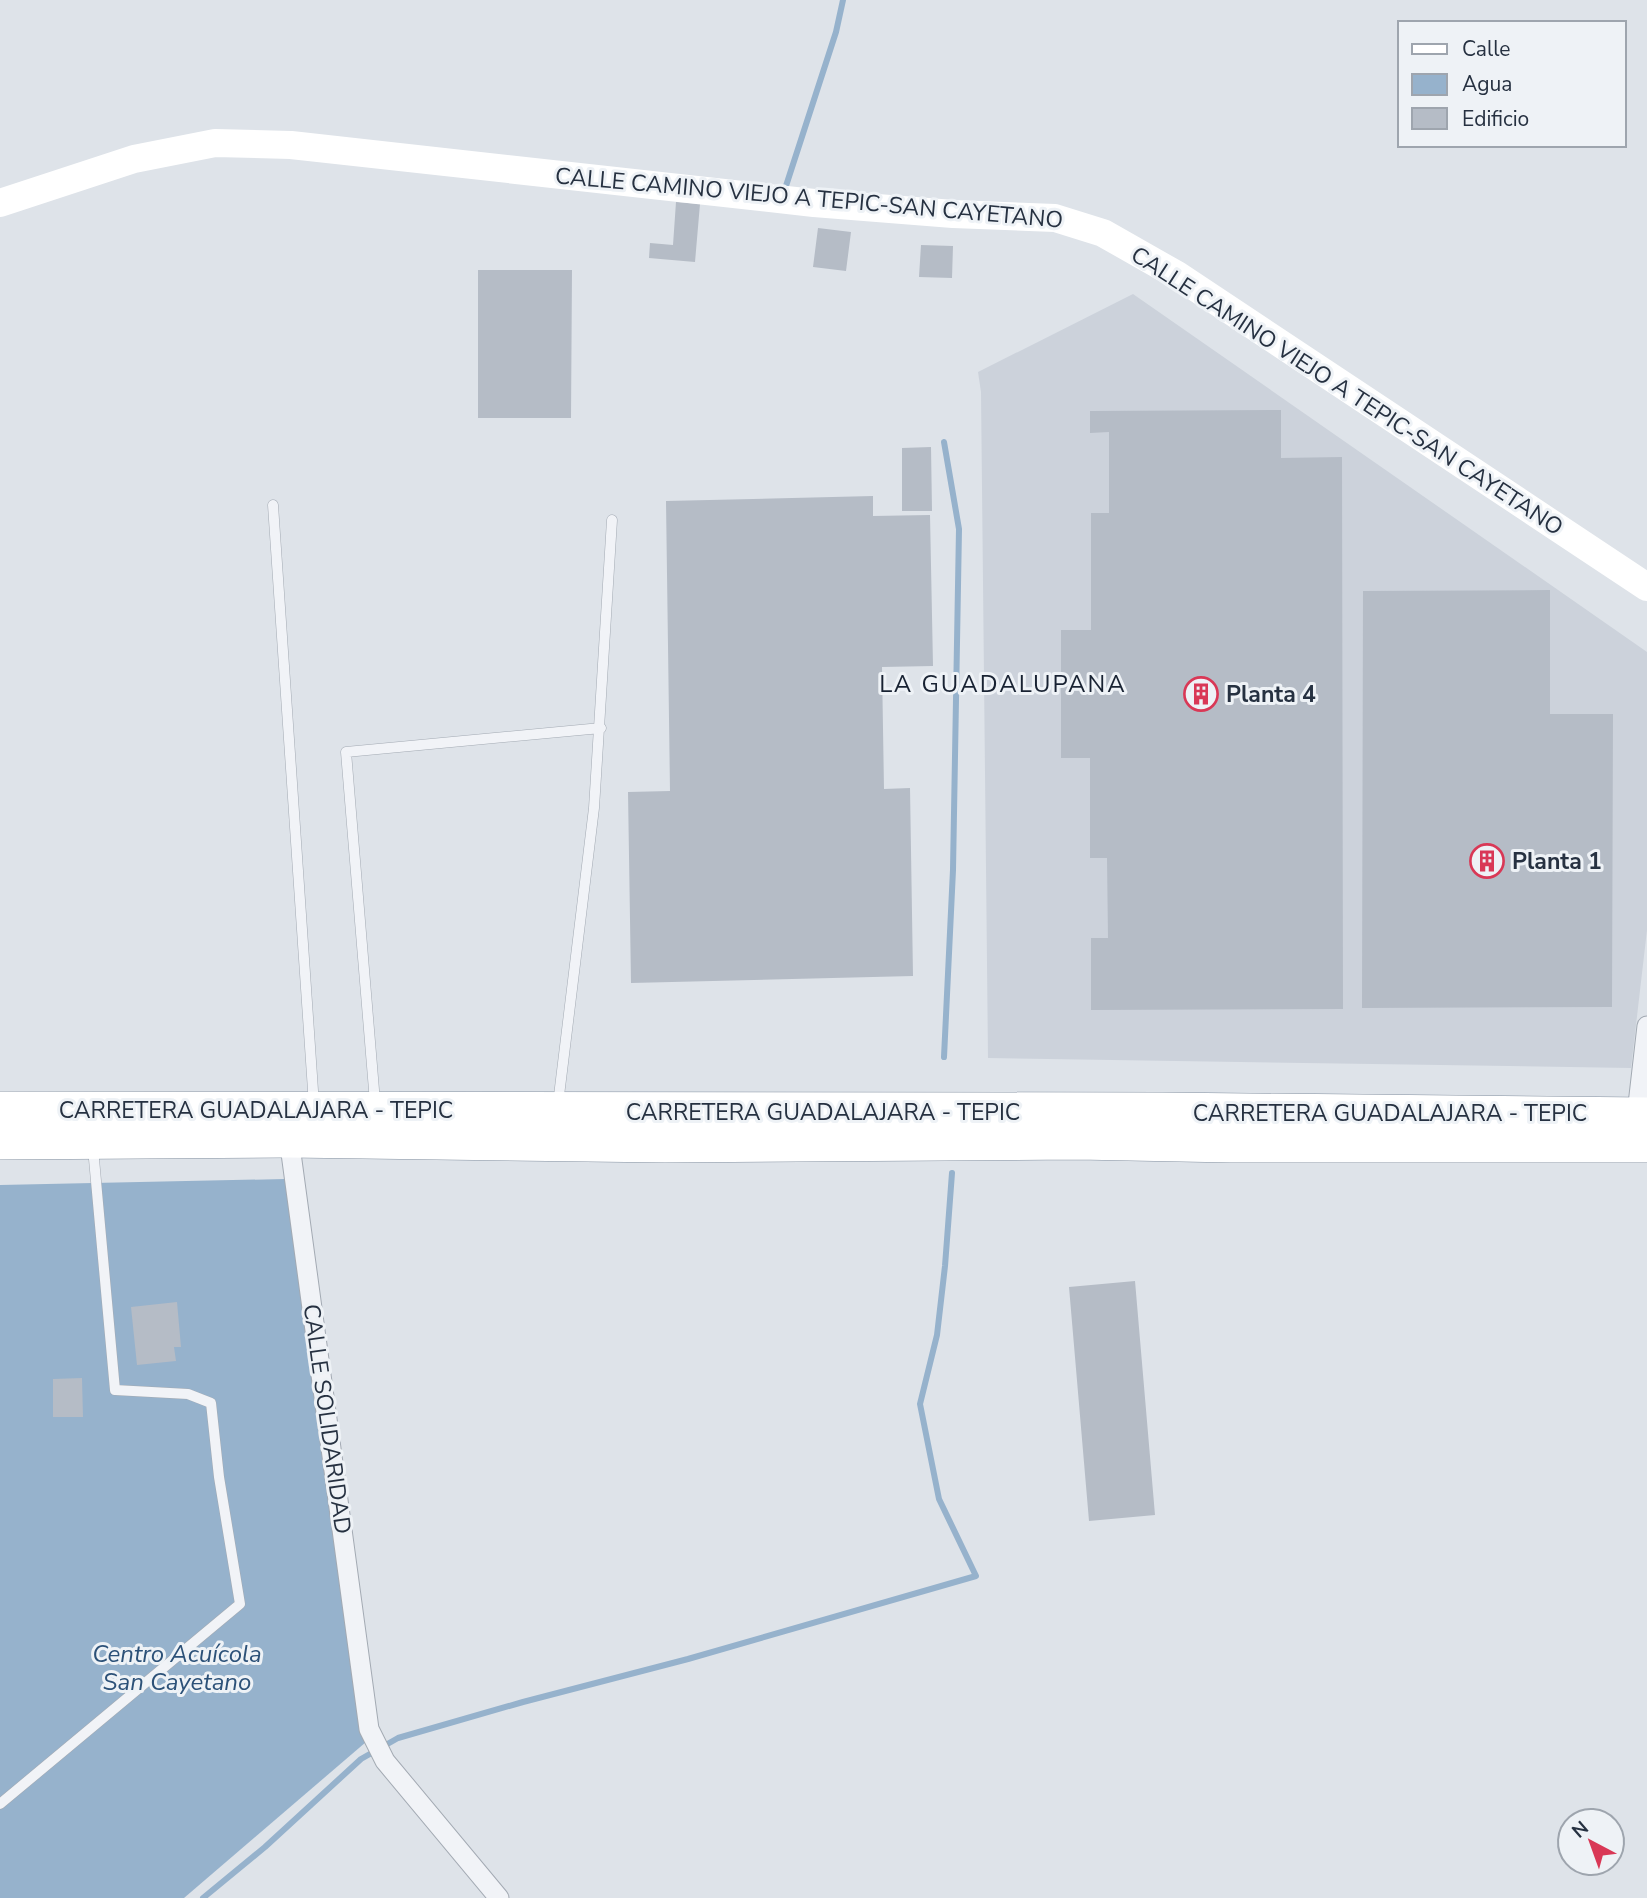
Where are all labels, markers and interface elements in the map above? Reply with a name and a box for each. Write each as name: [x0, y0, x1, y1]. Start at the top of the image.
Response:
legend: [1398, 21, 1626, 147]
text: Calle: [1462, 35, 1510, 63]
text: Agua: [1462, 70, 1512, 98]
text: Edificio: [1462, 105, 1529, 133]
street label: CALLE CAMINO VIEJO A TEPIC-SAN CAYETANO: [554, 160, 1064, 236]
street label: CALLE CAMINO VIEJO A TEPIC-SAN CAYETANO: [1125, 239, 1569, 543]
district label: LA GUADALUPANA: [879, 668, 1127, 700]
building icon: Planta 4: [1182, 675, 1220, 713]
place label: Planta 4: [1226, 679, 1316, 710]
building icon: Planta 1: [1468, 842, 1506, 880]
place label: Planta 1: [1512, 846, 1602, 877]
street label: CARRETERA GUADALAJARA - TEPIC: [59, 1095, 453, 1126]
street label: CARRETERA GUADALAJARA - TEPIC: [626, 1097, 1020, 1128]
street label: CARRETERA GUADALAJARA - TEPIC: [1193, 1098, 1587, 1129]
street label: CALLE SOLIDARIDAD: [296, 1302, 358, 1536]
water label: Centro Acuícola San Cayetano: [92, 1638, 262, 1698]
north arrow: [1556, 1807, 1626, 1877]
text: N: [1567, 1815, 1594, 1844]

